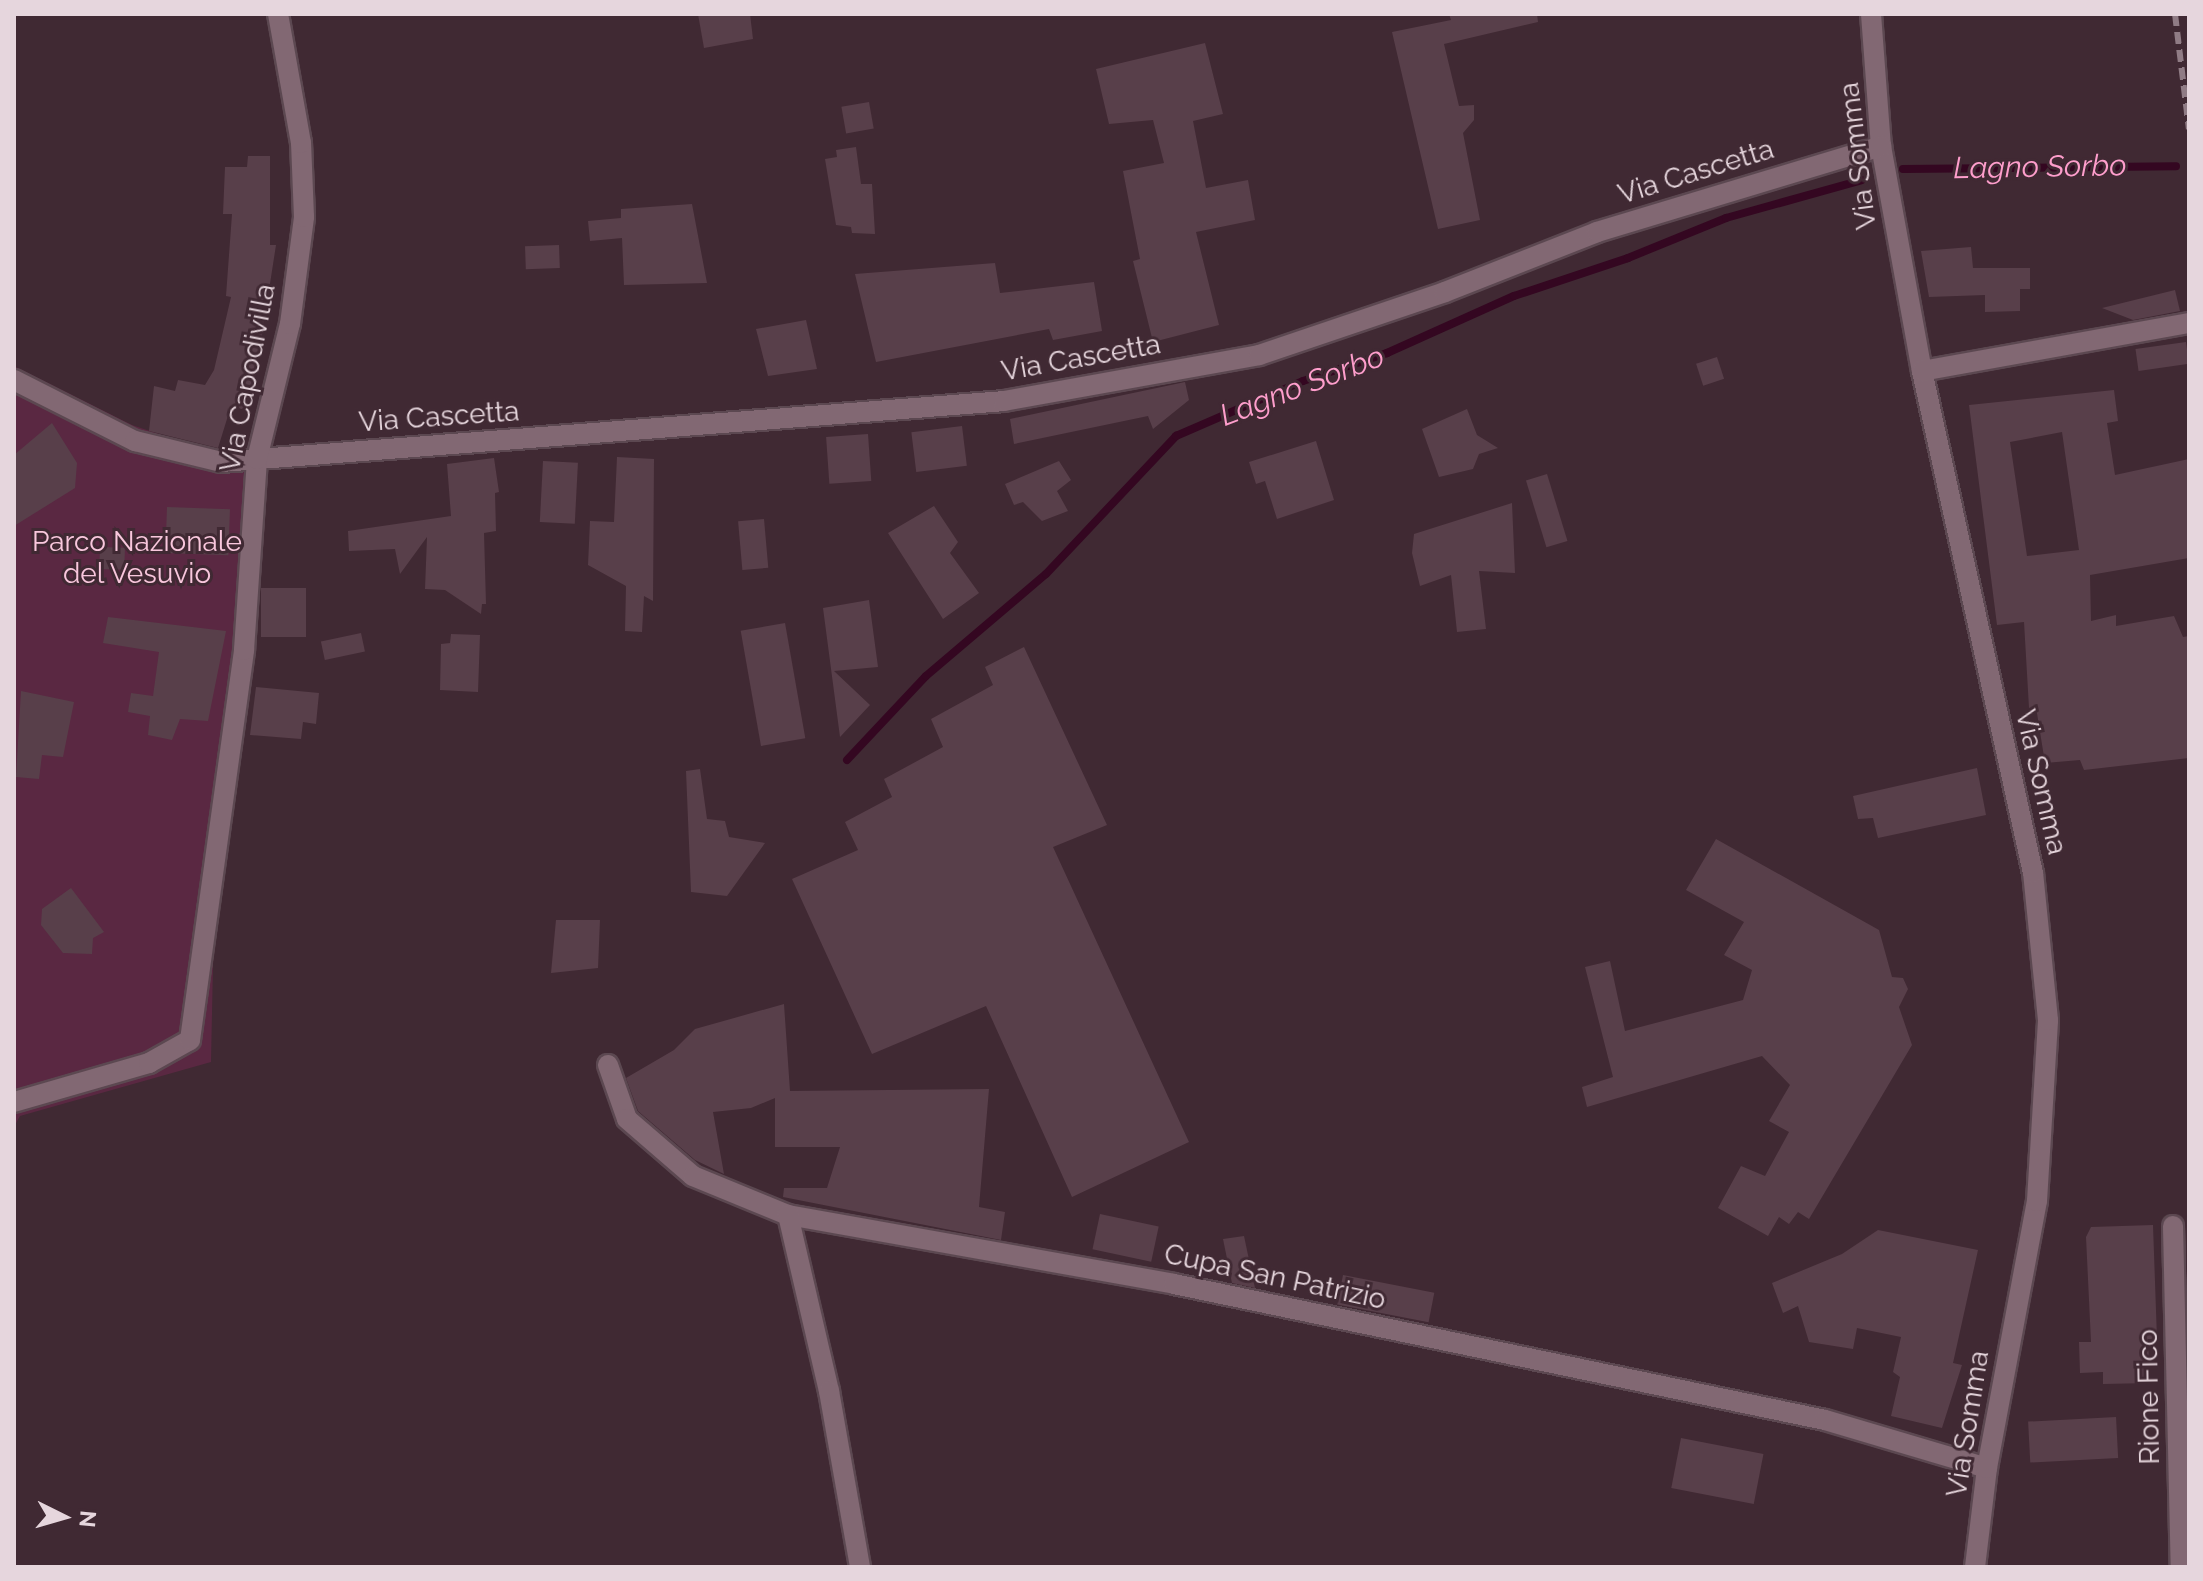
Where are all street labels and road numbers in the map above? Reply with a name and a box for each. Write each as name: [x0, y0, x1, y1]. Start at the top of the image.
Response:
street label: Via Somma: [1832, 81, 1884, 231]
street label: Via Cascetta: [1614, 132, 1778, 212]
street label: Via Capodivilla: [213, 281, 283, 475]
street label: Via Cascetta: [999, 327, 1163, 389]
street label: Via Cascetta: [357, 395, 521, 439]
street label: Via Somma: [2008, 706, 2074, 858]
street label: Cupa San Patrizio: [1161, 1237, 1389, 1317]
street label: Rione Fico: [2131, 1329, 2167, 1465]
street label: Via Somma: [1940, 1348, 1996, 1500]

